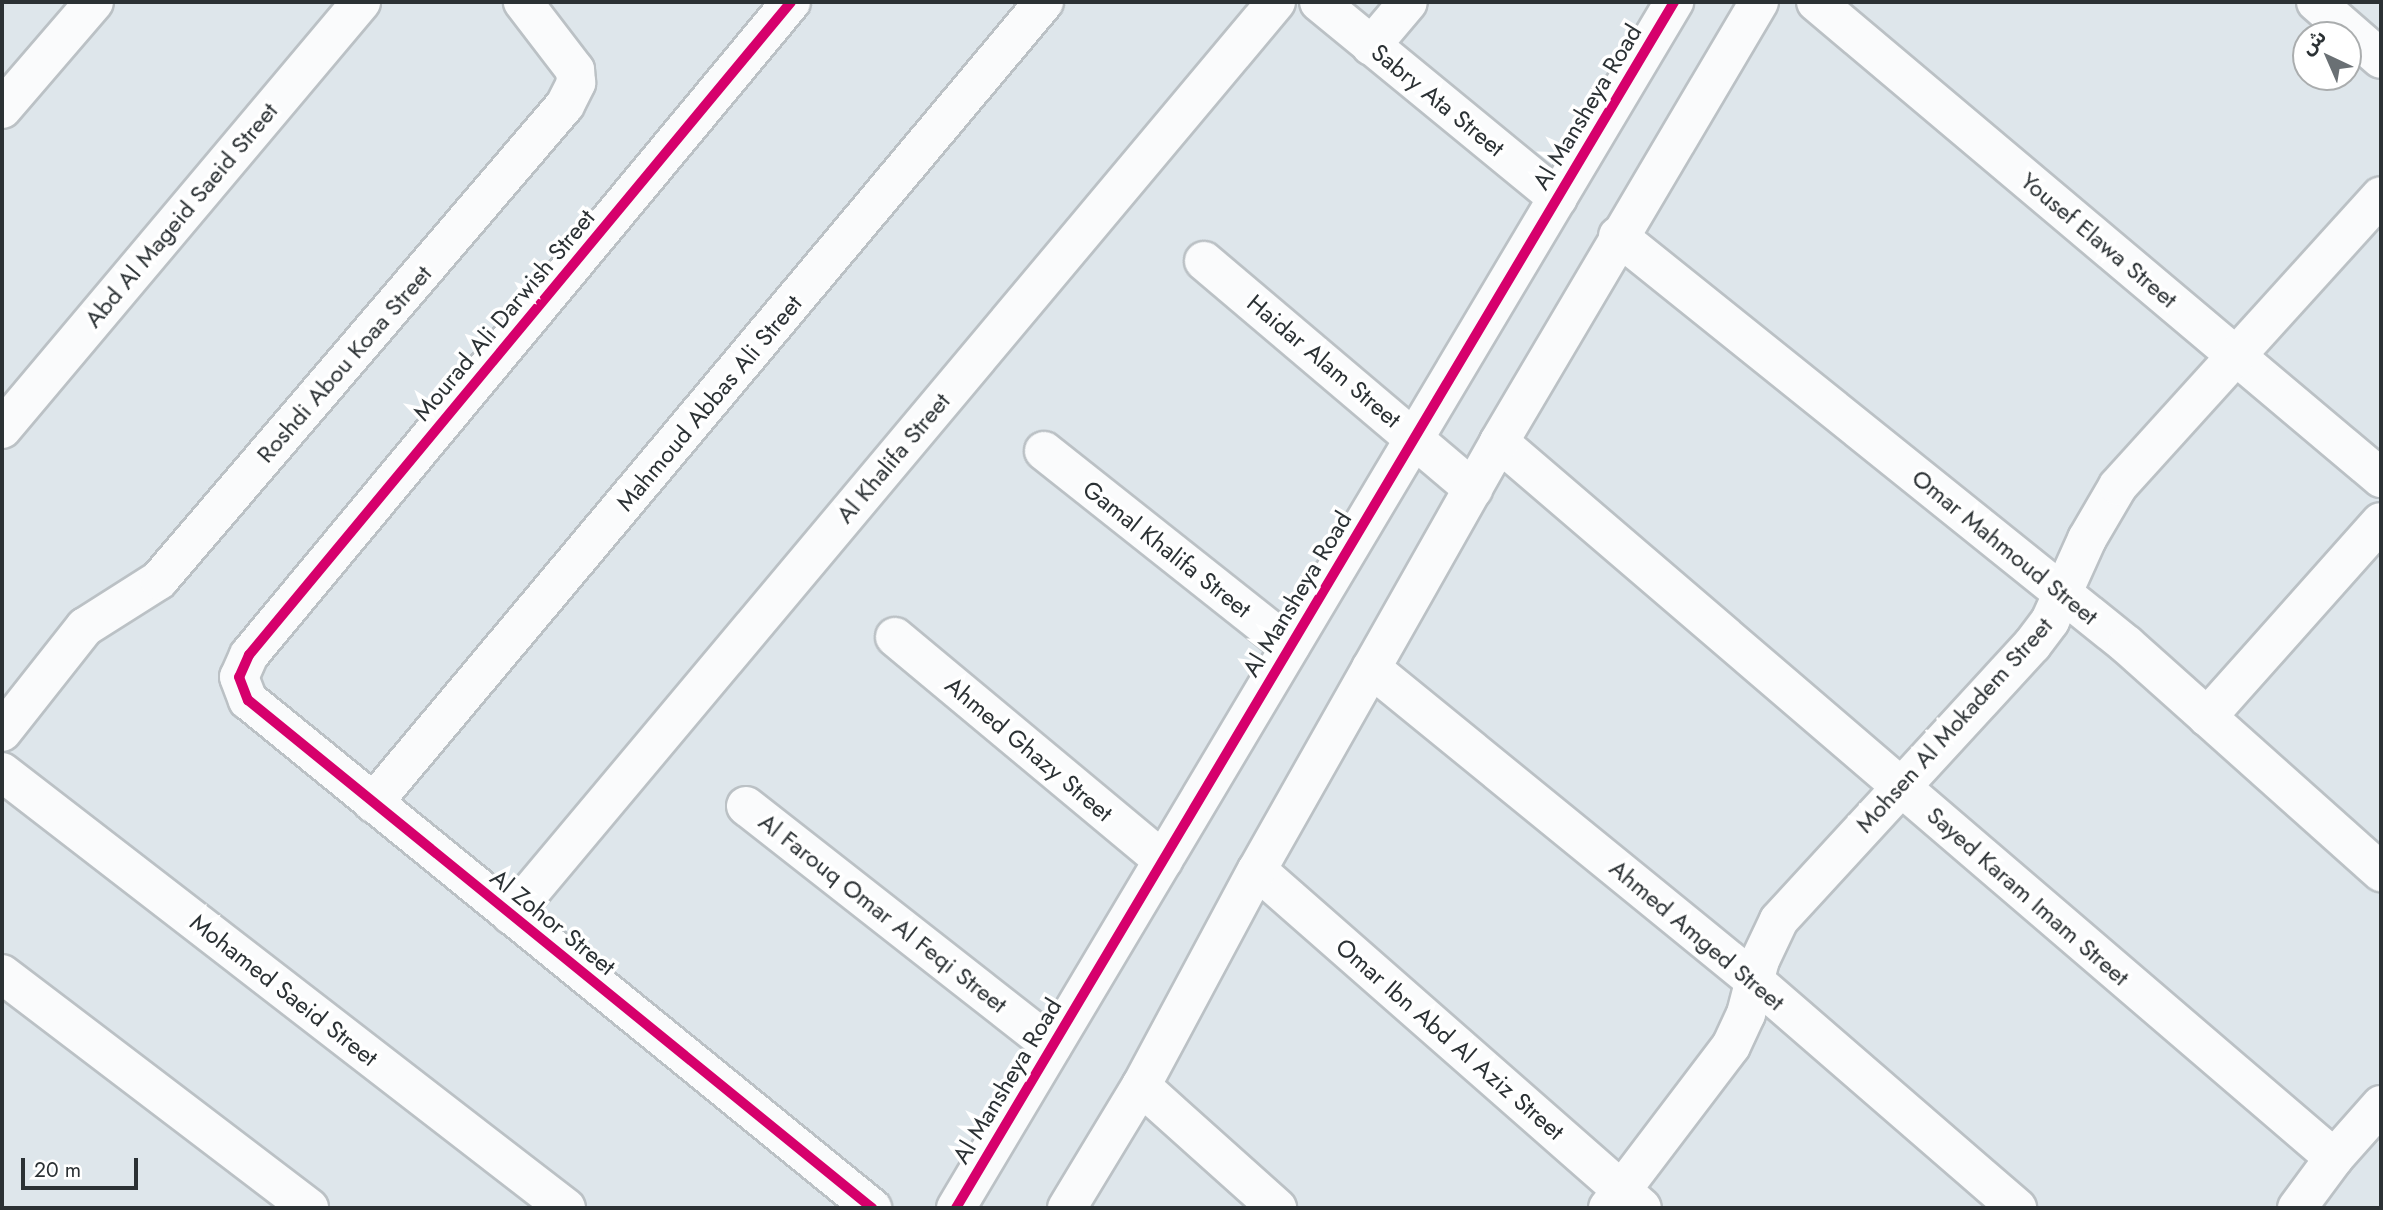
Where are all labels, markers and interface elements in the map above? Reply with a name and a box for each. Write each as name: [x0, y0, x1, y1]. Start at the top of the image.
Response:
street label: Al Mansheya Road: [1526, 19, 1648, 195]
north arrow: [2292, 21, 2362, 91]
text: ش: [2295, 23, 2332, 61]
street label: Sabry Ata Street: [1366, 38, 1510, 162]
street label: Abd Al Mageid Saeid Street: [79, 97, 283, 333]
street label: Yousef Elawa Street: [2015, 166, 2183, 314]
street label: Mourad Ali Darwish Street: [407, 204, 601, 426]
street label: Roshdi Abou Koaa Street: [251, 260, 437, 468]
street label: Haidar Alam Street: [1241, 288, 1407, 434]
street label: Mahmoud Abbas Ali Street: [610, 289, 808, 517]
street label: Al Khalifa Street: [830, 387, 956, 529]
street label: Omar Mahmoud Street: [1906, 463, 2104, 631]
street label: Gamal Khalifa Street: [1077, 474, 1257, 624]
street label: Al Mansheya Road: [1236, 506, 1358, 682]
street label: Mohsen Al Mokadem Street: [1850, 612, 2058, 838]
street label: Ahmed Ghazy Street: [939, 671, 1119, 827]
street label: Sayed Karam Imam Street: [1921, 800, 2135, 992]
street label: Al Farouq Omar Al Feqi Street: [753, 807, 1013, 1019]
street label: Ahmed Amged Street: [1604, 854, 1790, 1016]
street label: Al Zohor Street: [485, 863, 621, 981]
street label: Mohamed Saeid Street: [184, 908, 384, 1072]
street label: Omar Ibn Abd Al Aziz Street: [1330, 932, 1570, 1146]
street label: Al Mansheya Road: [946, 993, 1068, 1169]
scale bar: [24, 1144, 142, 1188]
text: 20 m: [34, 1155, 81, 1185]

